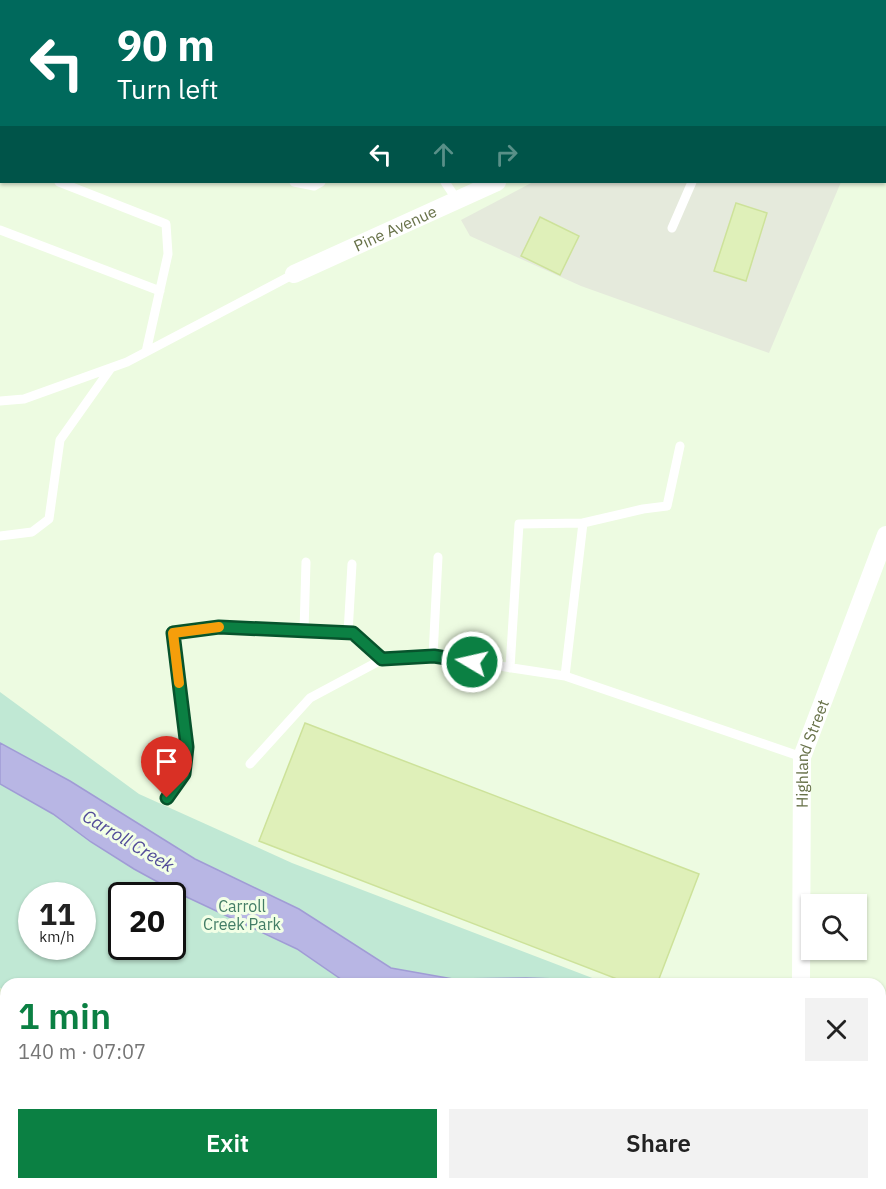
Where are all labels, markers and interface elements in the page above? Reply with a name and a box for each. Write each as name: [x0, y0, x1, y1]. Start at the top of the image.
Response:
text: 90 m: [117, 18, 215, 73]
icon: left: [18, 24, 96, 102]
text: Turn left: [117, 71, 218, 106]
icon: left: [364, 138, 397, 171]
icon: ahead: [427, 138, 460, 171]
icon: right: [490, 138, 523, 171]
street label: Pine Avenue: [351, 201, 440, 256]
position arrow: [440, 630, 504, 694]
street label: Highland Street: [792, 696, 833, 808]
pin: [141, 736, 192, 798]
icon: arrive: [150, 745, 183, 778]
water label: Carroll Creek: [78, 804, 179, 877]
speed limit sign: 20: [108, 882, 186, 960]
text: 11: [39, 894, 75, 933]
map controls: [801, 894, 867, 960]
button: search: [801, 894, 867, 960]
park label: Carroll Creek Park: [203, 896, 282, 934]
text: km/h: [39, 927, 75, 946]
text: 1 min: [18, 992, 111, 1039]
button: close: [805, 998, 868, 1061]
text: 140 m · 07:07: [18, 1038, 146, 1065]
button: Exit: [18, 1109, 437, 1178]
button: Share: [449, 1109, 868, 1178]

